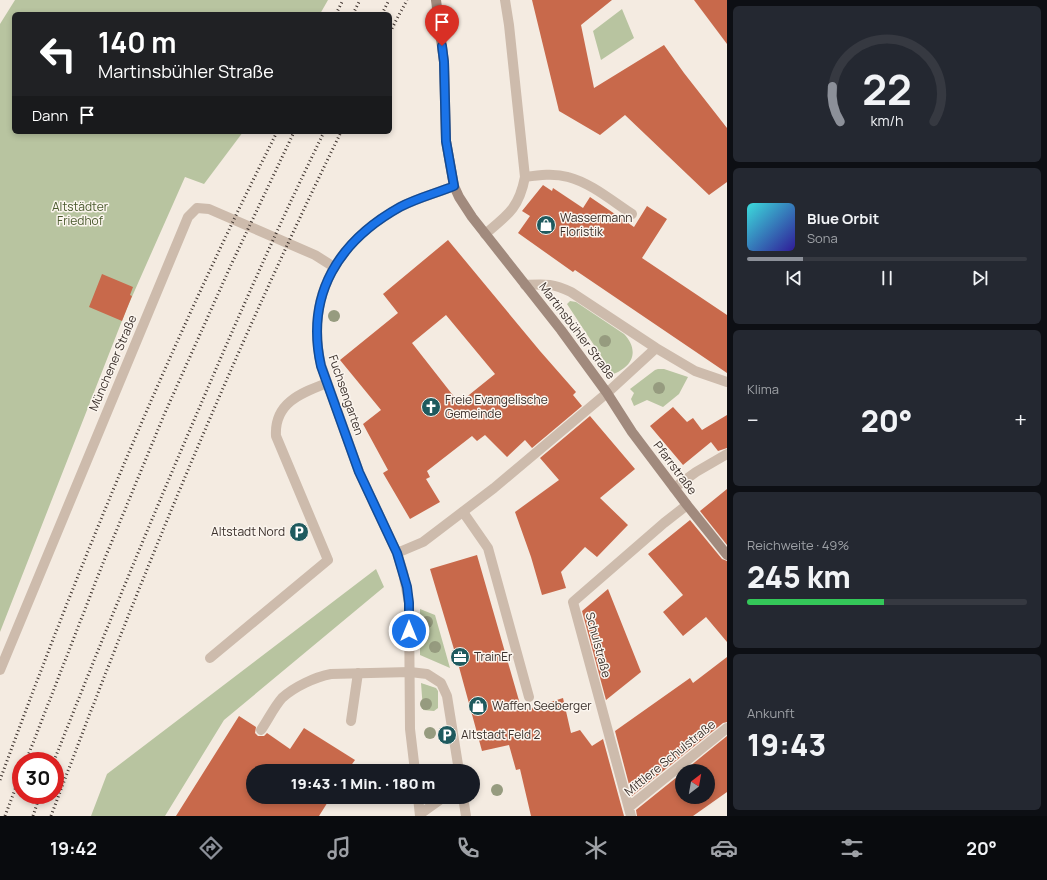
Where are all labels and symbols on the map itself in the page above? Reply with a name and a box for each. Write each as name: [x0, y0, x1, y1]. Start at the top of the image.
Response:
pin: [425, 5, 459, 46]
park label: Altstädter Friedhof: [52, 198, 109, 229]
place label: Wassermann Floristik: [560, 209, 632, 240]
shop icon: Wassermann Floristik: [535, 214, 557, 236]
street label: Martinsbühler Straße: [535, 279, 619, 383]
street label: Münchener Straße: [85, 312, 140, 413]
street label: Fuchsengarten: [325, 352, 368, 437]
place label: Freie Evangelische Gemeinde: [445, 391, 548, 422]
church icon: Freie Evangelische Gemeinde: [420, 396, 442, 418]
street label: Pfarrstraße: [650, 437, 701, 498]
parking icon: Altstadt Nord: [288, 521, 310, 543]
place label: Altstadt Nord: [211, 523, 285, 540]
position arrow: [388, 610, 430, 652]
street label: Schulstraße: [582, 610, 615, 680]
office icon: TrainEr: [449, 646, 471, 668]
place label: TrainEr: [474, 648, 513, 665]
shop icon: Waffen Seeberger: [467, 695, 489, 717]
place label: Waffen Seeberger: [492, 697, 592, 714]
street label: Mittlere Schulstraße: [621, 716, 719, 800]
parking icon: Altstadt Feld 2: [436, 724, 458, 746]
place label: Altstadt Feld 2: [461, 726, 540, 743]
speed limit sign: 30: [12, 752, 64, 804]
north arrow: [675, 764, 715, 804]

